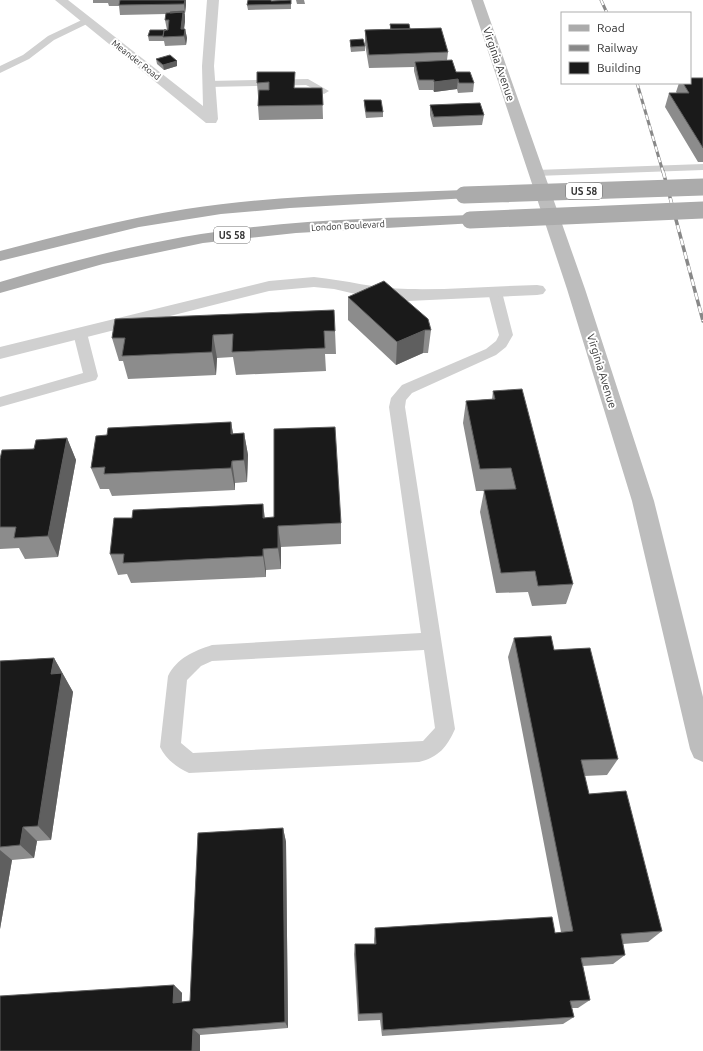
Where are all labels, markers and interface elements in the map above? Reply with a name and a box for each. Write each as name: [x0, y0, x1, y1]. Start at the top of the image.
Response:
legend: [561, 12, 691, 84]
text: Road: [597, 21, 625, 34]
street label: Virginia Avenue: [481, 25, 517, 103]
street label: Meander Road: [110, 38, 162, 82]
text: Railway: [597, 41, 638, 54]
text: Building: [597, 61, 641, 74]
road number: US 58: [566, 183, 602, 199]
street label: London Boulevard: [311, 219, 385, 233]
road number: US 58: [214, 227, 250, 243]
street label: Virginia Avenue: [585, 332, 619, 410]

